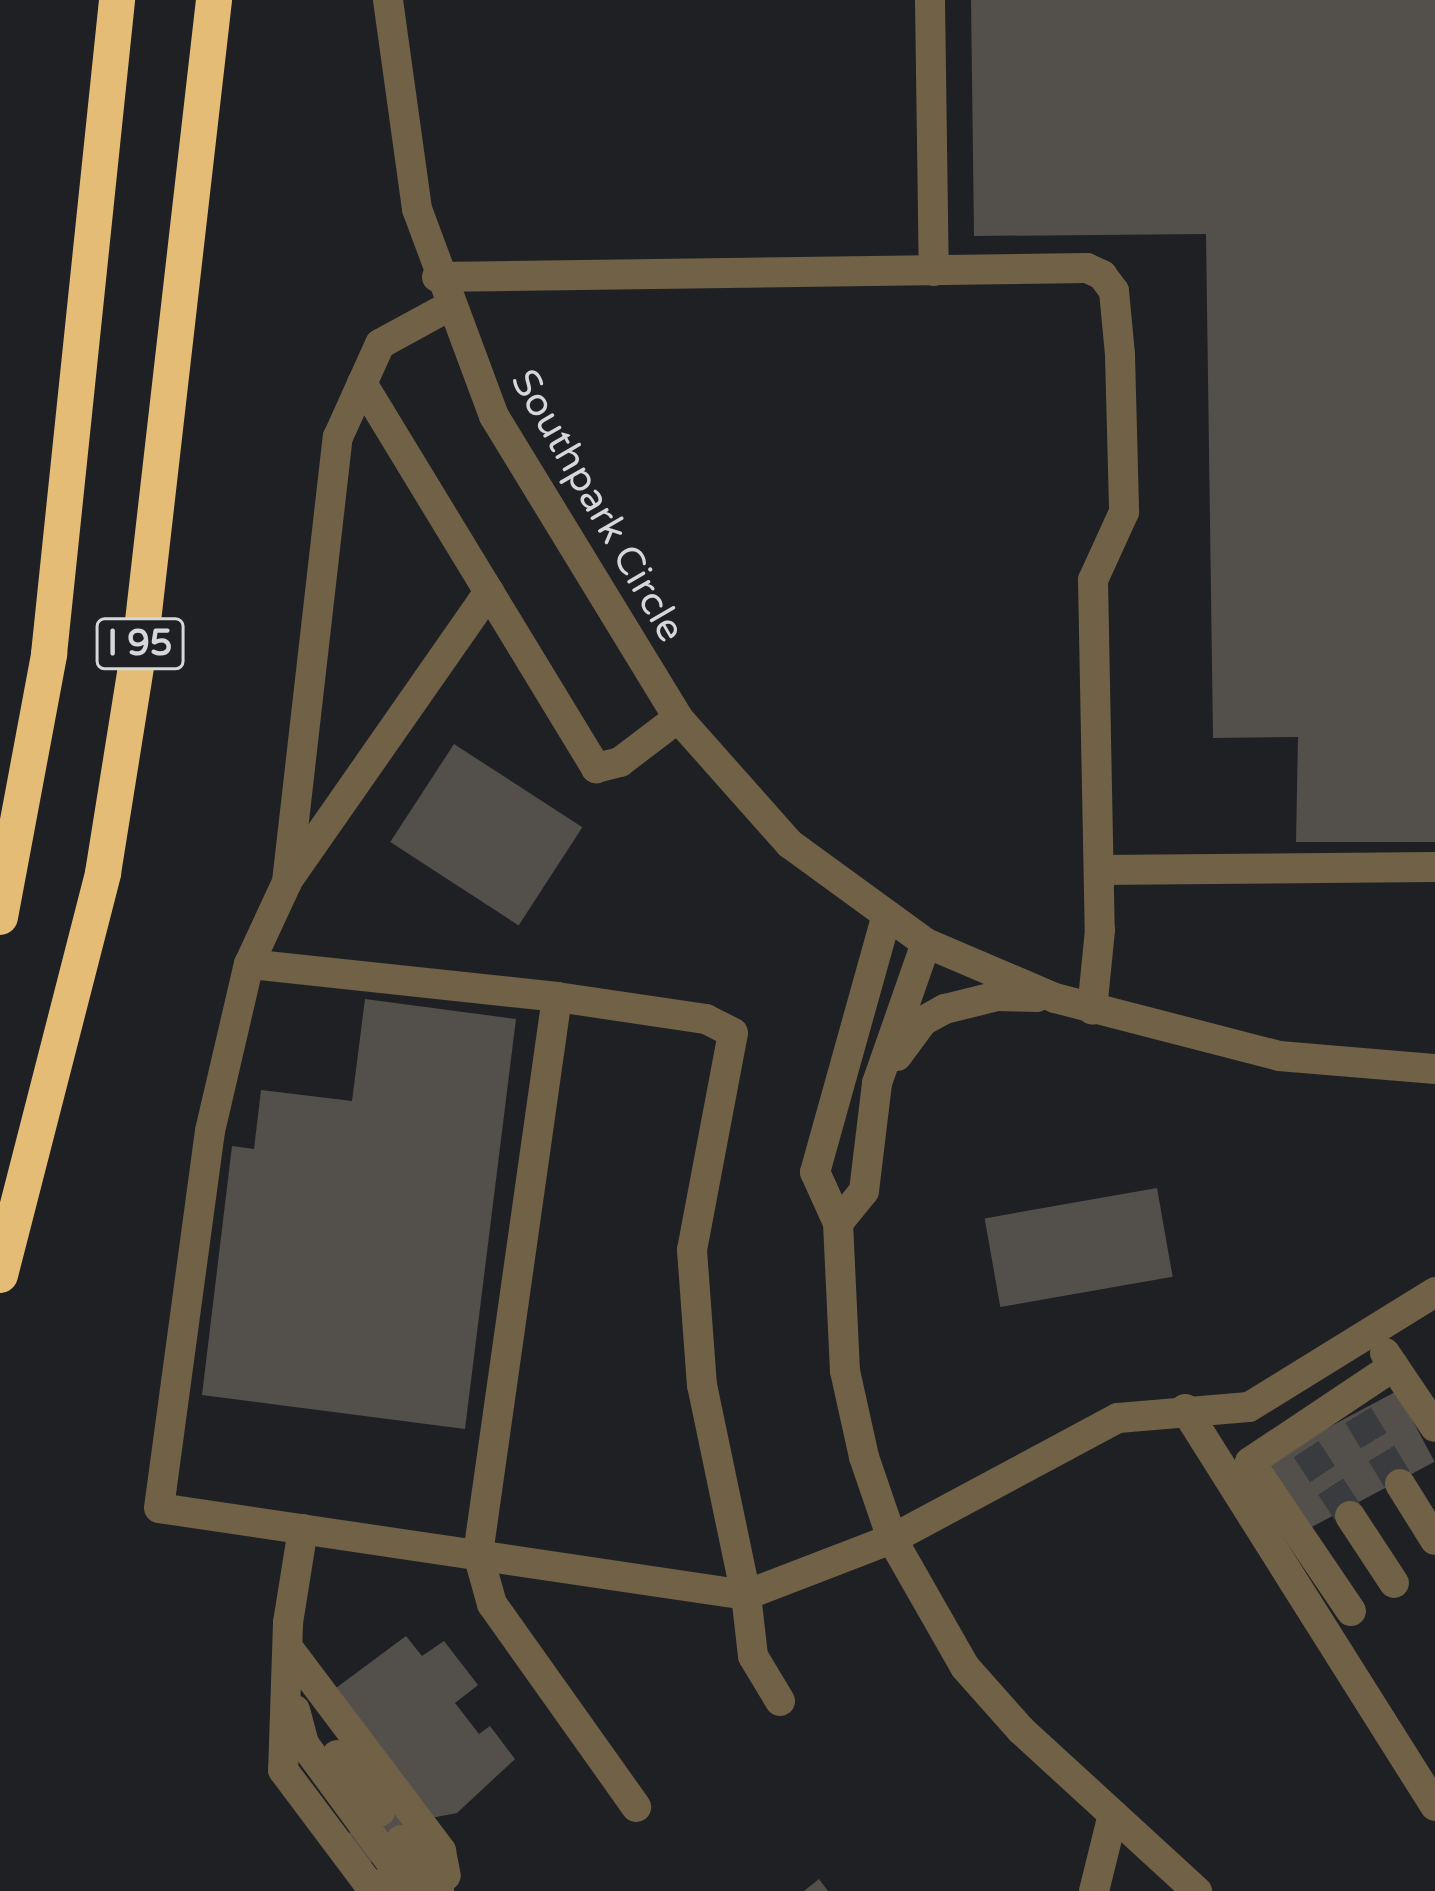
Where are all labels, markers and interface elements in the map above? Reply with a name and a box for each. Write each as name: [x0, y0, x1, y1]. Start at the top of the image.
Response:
street label: Southpark Circle: [500, 361, 694, 651]
road number: I 95: [95, 614, 185, 674]

